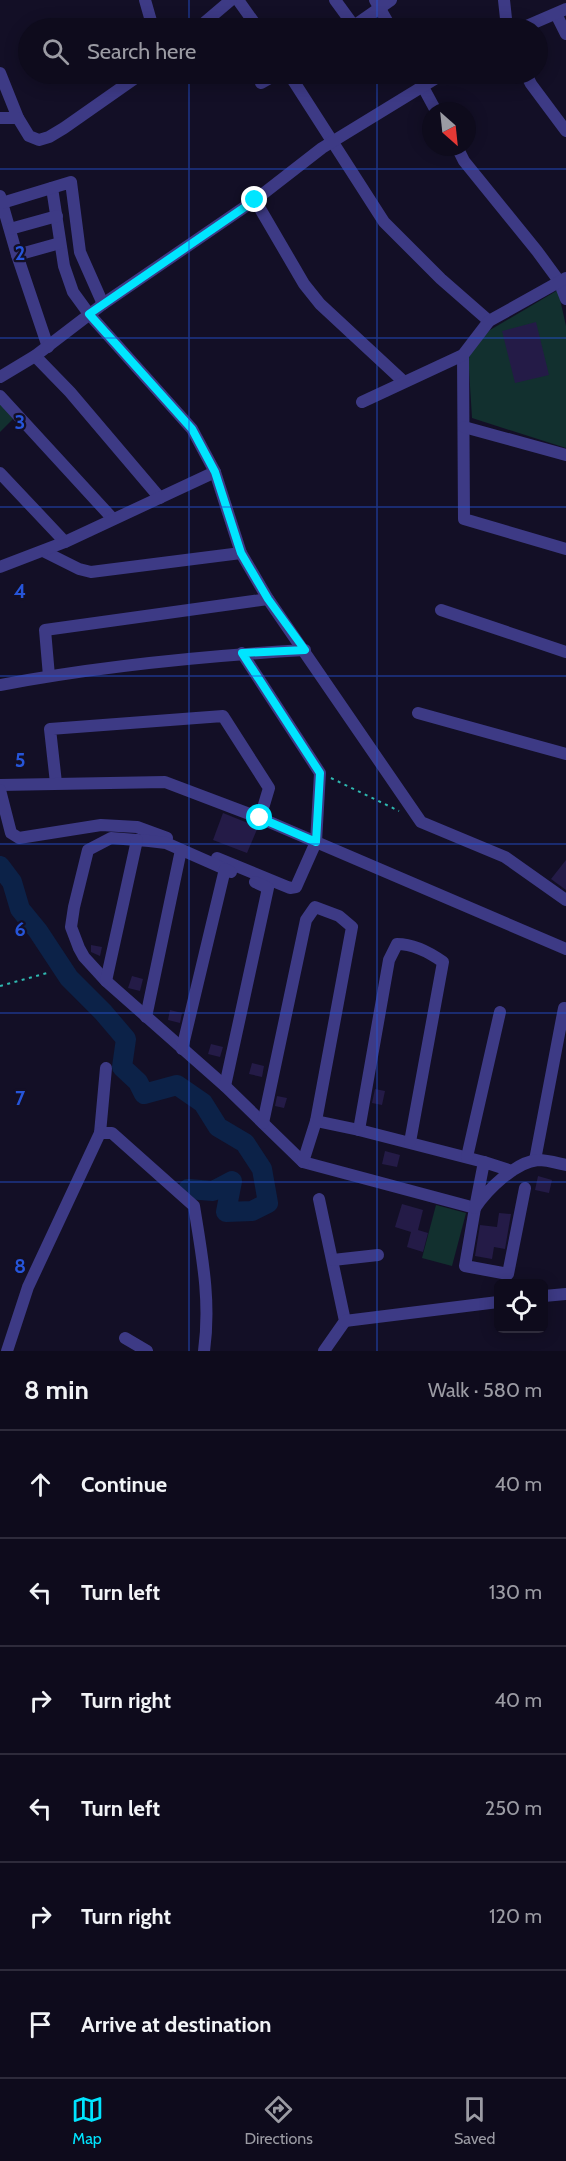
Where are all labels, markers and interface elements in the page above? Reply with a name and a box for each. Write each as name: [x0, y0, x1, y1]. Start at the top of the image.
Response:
search box: [18, 18, 548, 84]
icon: search: [39, 35, 72, 68]
text: Search here: [87, 38, 196, 65]
north arrow: [422, 102, 476, 156]
route end: [241, 186, 267, 212]
text: 2: [15, 241, 25, 265]
text: 3: [15, 410, 25, 434]
text: 4: [14, 579, 26, 603]
text: 5: [15, 748, 25, 772]
route start: [246, 804, 272, 830]
text: 6: [14, 917, 26, 941]
text: 7: [15, 1086, 26, 1110]
text: 8: [14, 1254, 26, 1278]
map controls: [494, 1279, 548, 1333]
button: locate: [494, 1279, 548, 1333]
text: 8 min: [24, 1374, 89, 1406]
text: Walk · 580 m: [428, 1378, 542, 1402]
icon: ahead: [24, 1468, 57, 1501]
text: Continue: [81, 1471, 167, 1498]
text: 40 m: [494, 1472, 542, 1496]
icon: left: [24, 1576, 57, 1609]
text: Turn left: [81, 1579, 160, 1606]
text: 130 m: [489, 1580, 542, 1604]
icon: right: [24, 1684, 57, 1717]
text: Turn right: [81, 1687, 171, 1714]
text: 40 m: [494, 1688, 542, 1712]
icon: left: [24, 1792, 57, 1825]
text: Turn left: [81, 1795, 160, 1822]
text: 250 m: [485, 1796, 542, 1820]
icon: right: [24, 1900, 57, 1933]
text: Turn right: [81, 1903, 171, 1930]
text: 120 m: [489, 1904, 542, 1928]
icon: arrive: [24, 2008, 57, 2041]
text: Arrive at destination: [81, 2011, 271, 2038]
tab: Map: [71, 2093, 104, 2148]
tab: Directions: [245, 2093, 313, 2148]
tab: Saved: [454, 2093, 495, 2148]

